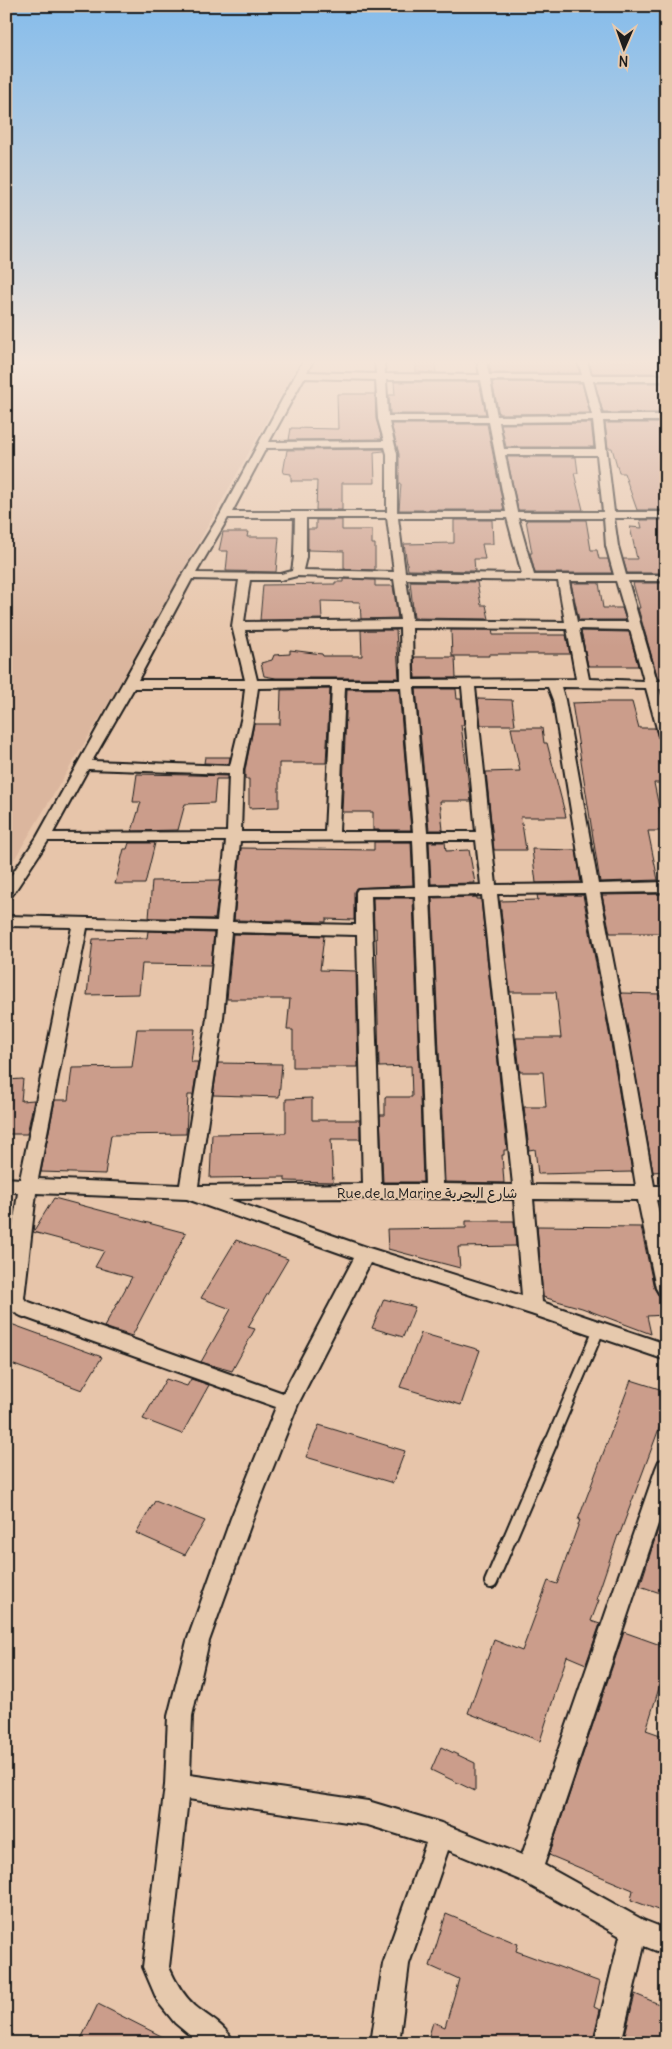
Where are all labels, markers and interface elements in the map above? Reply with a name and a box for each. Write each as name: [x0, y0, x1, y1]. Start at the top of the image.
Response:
north arrow: [600, 22, 650, 72]
text: N: [618, 52, 629, 70]
street label: Rue de la Marine شارع البحرية: [337, 1184, 517, 1203]

